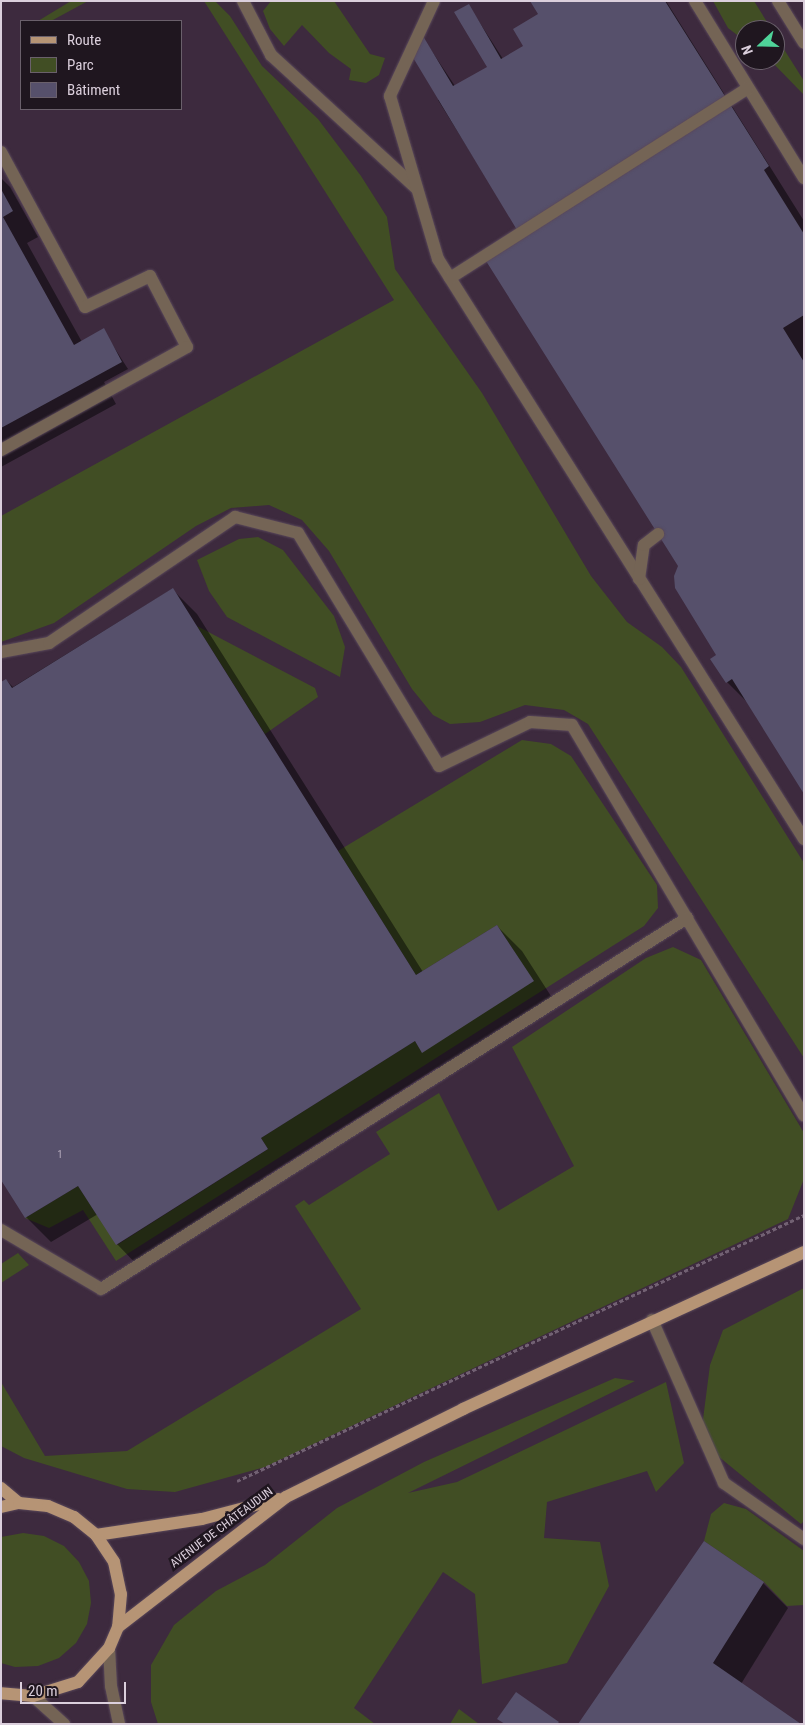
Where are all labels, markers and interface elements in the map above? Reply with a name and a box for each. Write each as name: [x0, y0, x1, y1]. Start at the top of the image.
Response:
legend: [20, 20, 182, 110]
north arrow: [735, 20, 785, 70]
text: Route: [67, 31, 101, 49]
text: N: [738, 43, 756, 57]
text: Parc: [67, 56, 94, 74]
text: Bâtiment: [67, 81, 120, 99]
house number: 1: [58, 1149, 62, 1161]
street label: AVENUE DE CHÂTEAUDUN: [168, 1485, 276, 1571]
scale bar: [22, 1672, 129, 1704]
text: 20 m: [28, 1682, 58, 1700]

